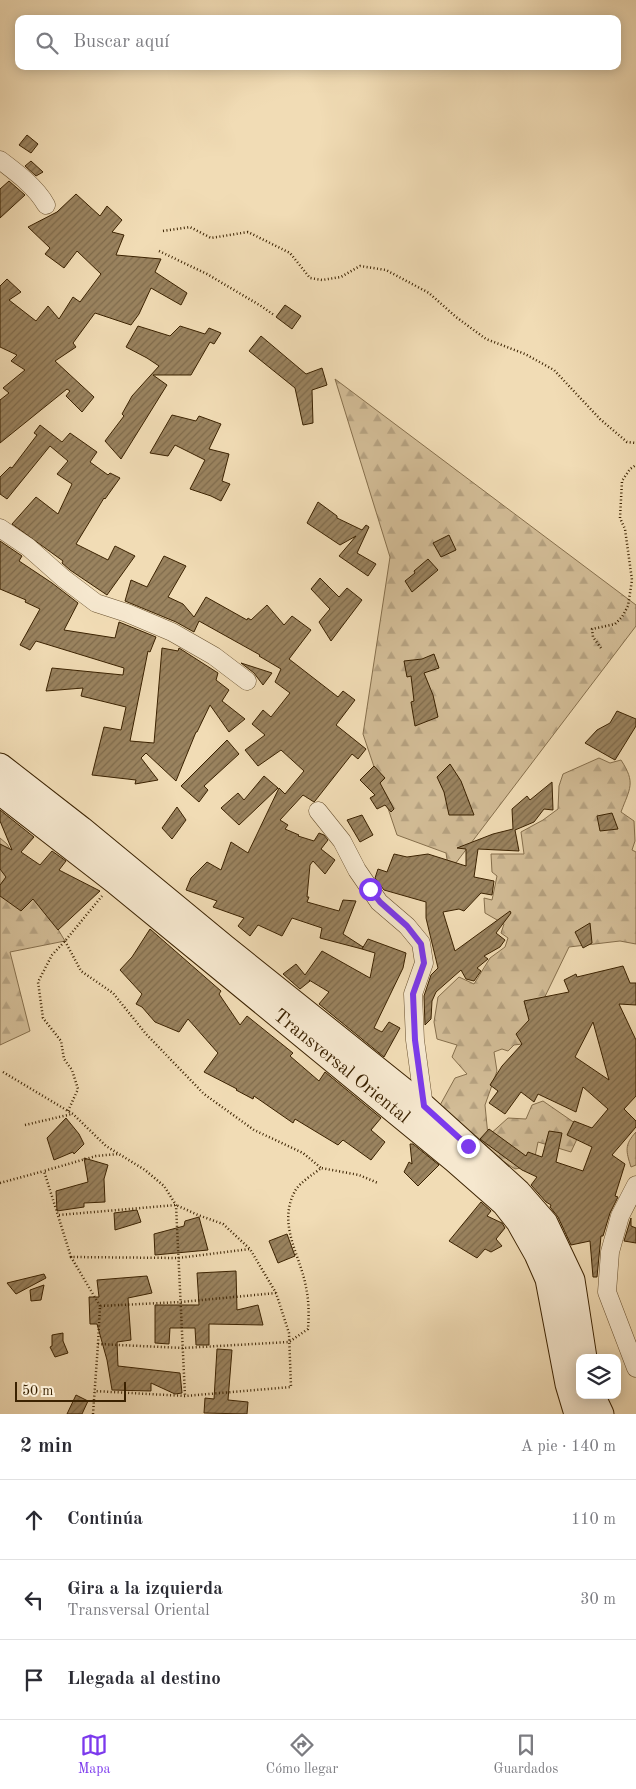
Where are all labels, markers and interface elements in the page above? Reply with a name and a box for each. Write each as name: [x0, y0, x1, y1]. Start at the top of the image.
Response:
search box: [15, 15, 621, 70]
icon: search: [33, 29, 61, 57]
text: Buscar aquí: [73, 33, 169, 52]
route start: [359, 878, 382, 901]
street label: Transversal Oriental: [269, 1006, 413, 1128]
route end: [457, 1135, 480, 1158]
map controls: [576, 1354, 621, 1399]
button: layers: [576, 1354, 621, 1399]
scale bar: [15, 1379, 126, 1402]
text: 50 m: [22, 1384, 53, 1398]
text: 2 min: [20, 1436, 73, 1457]
text: A pie · 140 m: [521, 1439, 616, 1455]
icon: ahead: [20, 1506, 48, 1534]
text: Continúa: [67, 1510, 143, 1529]
text: 110 m: [571, 1512, 616, 1528]
text: Gira a la izquierda: [67, 1580, 223, 1599]
icon: left: [20, 1586, 48, 1614]
text: 30 m: [580, 1592, 616, 1608]
text: Transversal Oriental: [67, 1603, 210, 1619]
icon: arrive: [20, 1666, 48, 1694]
text: Llegada al destino: [67, 1670, 221, 1689]
tab: Mapa: [78, 1731, 110, 1778]
tab: Cómo llegar: [266, 1731, 338, 1778]
tab: Guardados: [494, 1731, 558, 1778]

